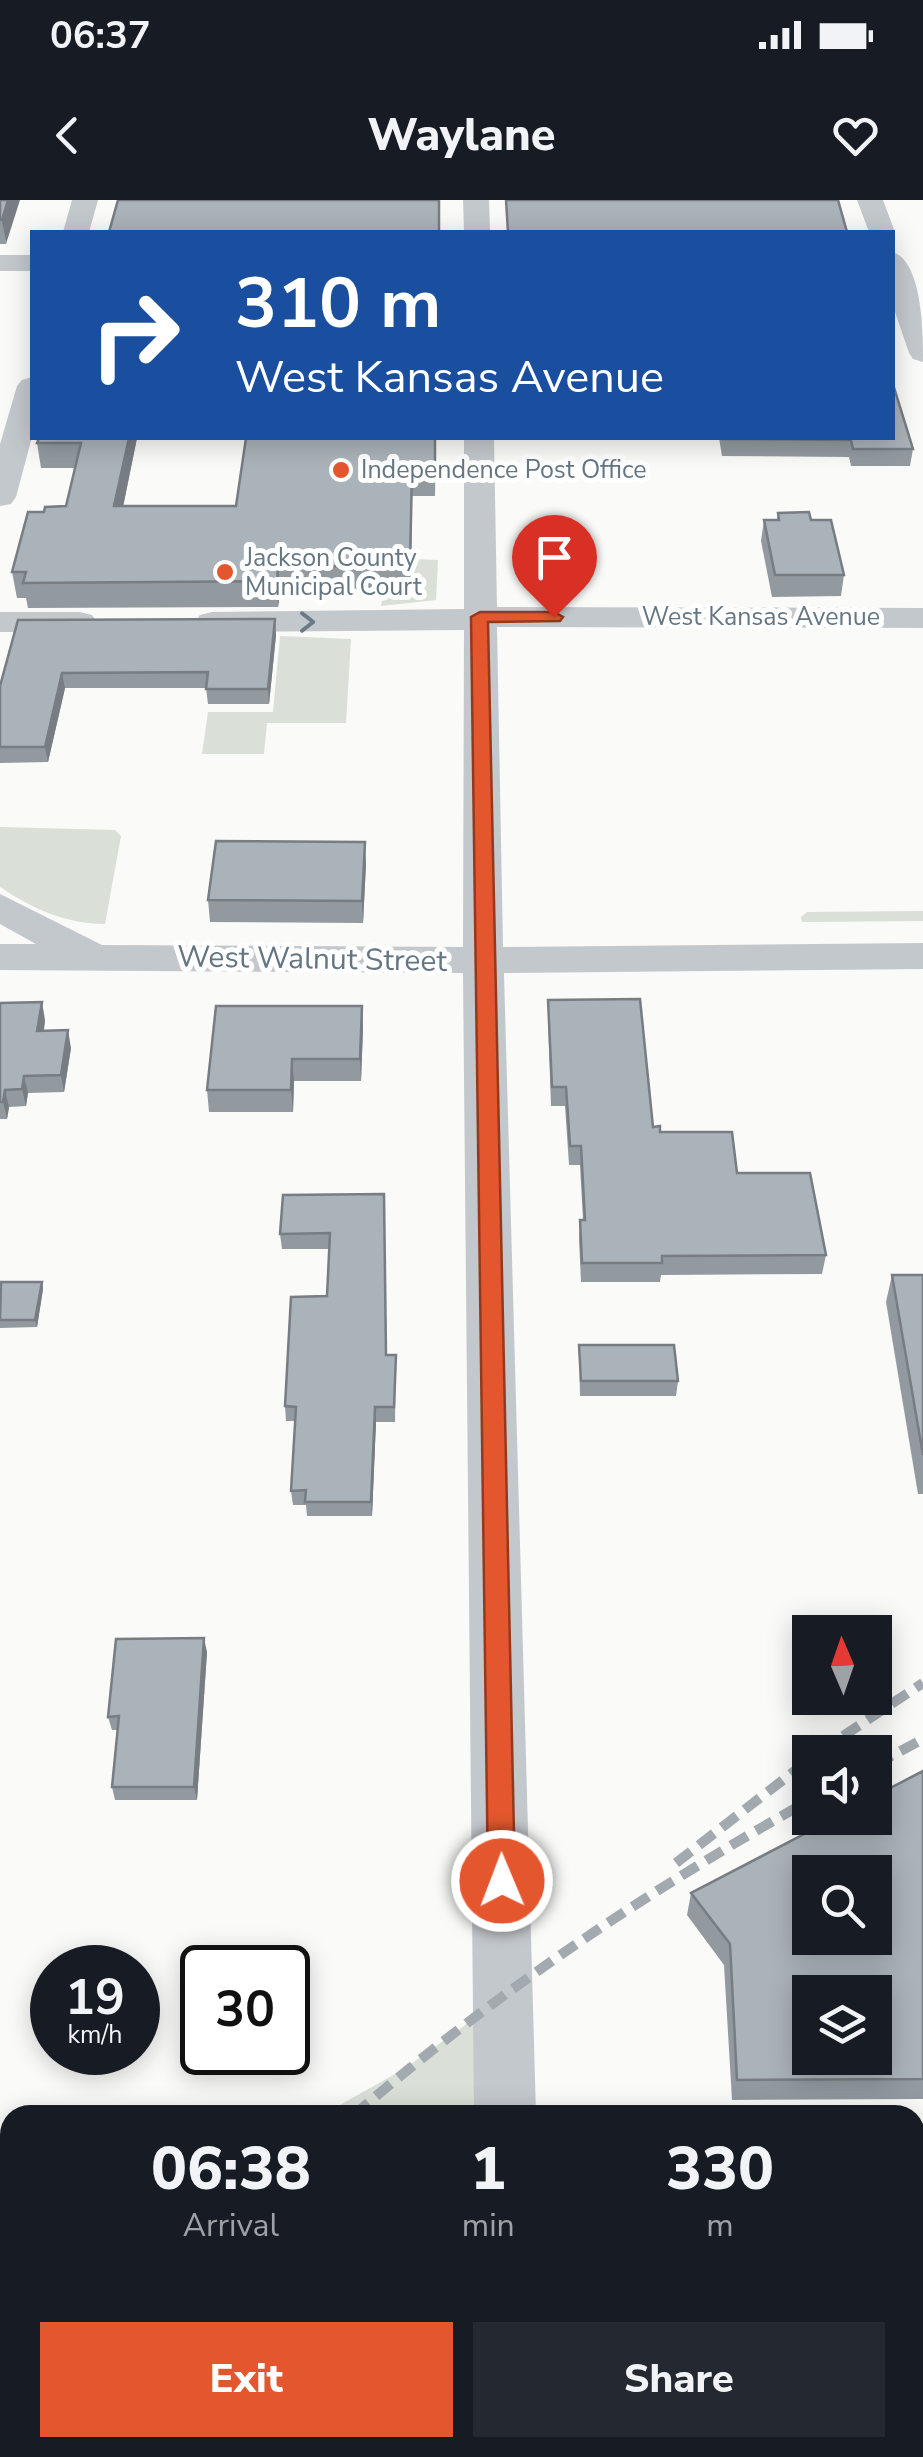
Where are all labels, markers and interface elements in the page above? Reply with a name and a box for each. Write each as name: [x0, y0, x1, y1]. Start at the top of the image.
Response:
text: 06:37: [50, 10, 151, 61]
text: Waylane: [368, 105, 556, 166]
icon: back: [40, 108, 95, 163]
icon: heart: [828, 108, 883, 163]
text: 310 m: [235, 256, 441, 352]
icon: right: [70, 270, 200, 400]
text: West Kansas Avenue: [235, 347, 664, 408]
place label: Independence Post Office: [361, 453, 647, 487]
marker: Independence Post Office: [330, 459, 352, 481]
pin: [512, 515, 597, 618]
icon: arrive: [527, 530, 582, 585]
place label: Jackson County Municipal Court: [244, 541, 422, 604]
marker: Jackson County Municipal Court: [214, 561, 236, 583]
street label: West Kansas Avenue: [642, 600, 880, 634]
one-way arrow: [300, 611, 316, 633]
street label: West Walnut Street: [177, 936, 448, 982]
north arrow: [792, 1615, 892, 1715]
map controls: [792, 1615, 892, 2075]
button: sound: [792, 1735, 892, 1835]
position arrow: [450, 1829, 554, 1933]
button: search: [792, 1855, 892, 1955]
speed limit sign: 30: [180, 1945, 310, 2075]
text: 19: [65, 1963, 125, 2032]
button: layers: [792, 1975, 892, 2075]
text: km/h: [67, 2018, 123, 2052]
text: 06:38: [151, 2128, 311, 2210]
text: 1: [470, 2128, 506, 2210]
text: 330: [666, 2128, 774, 2210]
text: Arrival: [183, 2204, 279, 2247]
text: min: [462, 2204, 515, 2247]
text: m: [706, 2204, 734, 2247]
button: Exit: [40, 2322, 453, 2437]
button: Share: [473, 2322, 885, 2437]

